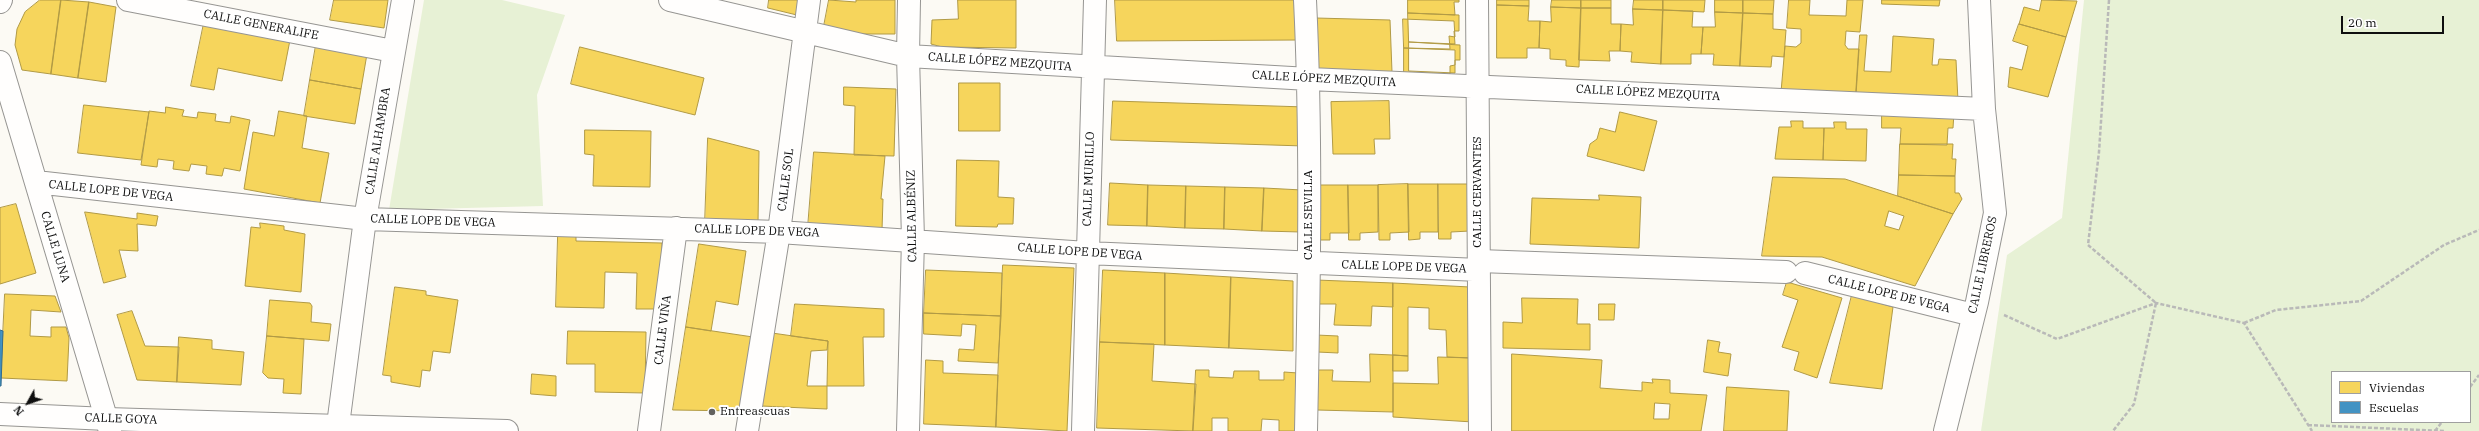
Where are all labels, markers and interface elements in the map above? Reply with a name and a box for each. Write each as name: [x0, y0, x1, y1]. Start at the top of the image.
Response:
street label: CALLE GENERALIFE: [202, 7, 320, 43]
scale bar: [2343, 8, 2446, 34]
text: 20 m: [2348, 15, 2377, 30]
street label: CALLE LÓPEZ MEZQUITA: [928, 50, 1072, 74]
street label: CALLE LÓPEZ MEZQUITA: [1252, 68, 1396, 90]
street label: CALLE LÓPEZ MEZQUITA: [1576, 82, 1720, 104]
street label: CALLE ALHAMBRA: [362, 86, 394, 196]
street label: CALLE MURILLO: [1080, 131, 1098, 227]
street label: CALLE CERVANTES: [1471, 136, 1485, 248]
street label: CALLE SOL: [775, 148, 797, 212]
street label: CALLE ALBÉNIZ: [904, 169, 920, 263]
street label: CALLE SEVILLA: [1302, 170, 1316, 260]
street label: CALLE LOPE DE VEGA: [48, 177, 174, 205]
street label: CALLE LUNA: [37, 210, 73, 284]
street label: CALLE LOPE DE VEGA: [370, 212, 496, 230]
street label: CALLE LIBREROS: [1966, 215, 2000, 315]
street label: CALLE LOPE DE VEGA: [694, 222, 820, 240]
street label: CALLE LOPE DE VEGA: [1017, 240, 1143, 264]
street label: CALLE LOPE DE VEGA: [1341, 258, 1467, 276]
street label: CALLE LOPE DE VEGA: [1826, 272, 1952, 316]
street label: CALLE VIÑA: [652, 294, 674, 366]
legend: [2331, 371, 2471, 423]
text: Viviendas: [2369, 380, 2425, 395]
north arrow: [8, 383, 48, 423]
text: Escuelas: [2369, 400, 2419, 415]
text: N: [11, 403, 27, 419]
place label: Entreascuas: [720, 405, 790, 419]
marker: Entreascuas: [707, 407, 717, 417]
street label: CALLE GOYA: [84, 411, 158, 427]

